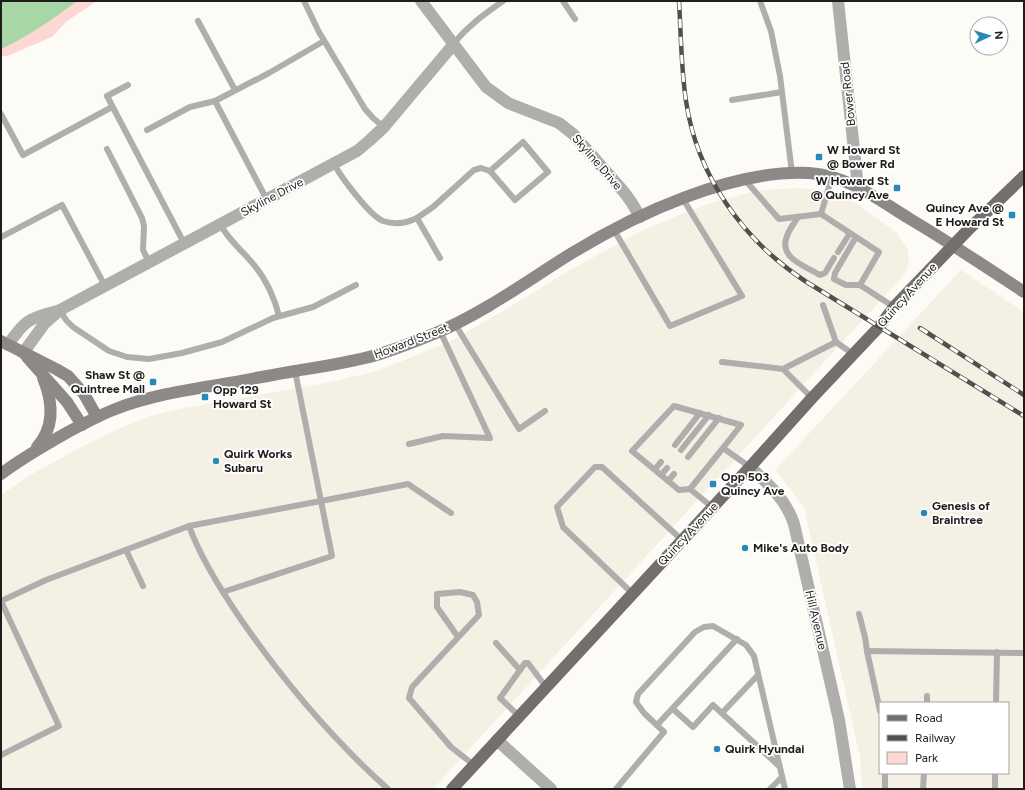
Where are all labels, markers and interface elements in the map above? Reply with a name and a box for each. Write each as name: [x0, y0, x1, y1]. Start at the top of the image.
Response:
north arrow: [969, 16, 1009, 56]
text: N: [992, 31, 1005, 40]
street label: Bower Road: [838, 61, 858, 127]
street label: Skyline Drive: [569, 131, 625, 193]
place label: W Howard St @ Bower Rd: [827, 143, 900, 171]
marker: W Howard St @ Bower Rd: [814, 152, 824, 162]
street label: Skyline Drive: [238, 174, 306, 219]
place label: W Howard St @ Quincy Ave: [811, 174, 889, 202]
marker: W Howard St @ Quincy Ave: [892, 183, 902, 193]
place label: Quincy Ave @ E Howard St: [926, 201, 1004, 229]
marker: Quincy Ave @ E Howard St: [1007, 210, 1017, 220]
street label: Quincy Avenue: [874, 260, 940, 330]
street label: Howard Street: [372, 320, 451, 362]
place label: Shaw St @ Quintree Mall: [71, 368, 145, 396]
marker: Shaw St @ Quintree Mall: [148, 377, 158, 387]
place label: Opp 129 Howard St: [213, 383, 272, 411]
marker: Opp 129 Howard St: [200, 392, 210, 402]
place label: Quirk Works Subaru: [224, 447, 293, 475]
marker: Quirk Works Subaru: [211, 456, 221, 466]
place label: Opp 503 Quincy Ave: [721, 470, 785, 498]
marker: Opp 503 Quincy Ave: [708, 479, 718, 489]
street label: Quincy Avenue: [655, 499, 721, 569]
place label: Genesis of Braintree: [932, 499, 990, 527]
marker: Genesis of Braintree: [919, 508, 929, 518]
place label: Mike's Auto Body: [753, 541, 849, 555]
marker: Mike's Auto Body: [740, 543, 750, 553]
street label: Hill Avenue: [802, 589, 830, 652]
legend: [879, 702, 1009, 774]
text: Road: [915, 711, 943, 725]
text: Railway: [915, 731, 956, 745]
place label: Quirk Hyundai: [725, 742, 805, 756]
marker: Quirk Hyundai: [712, 744, 722, 754]
text: Park: [915, 751, 938, 765]

